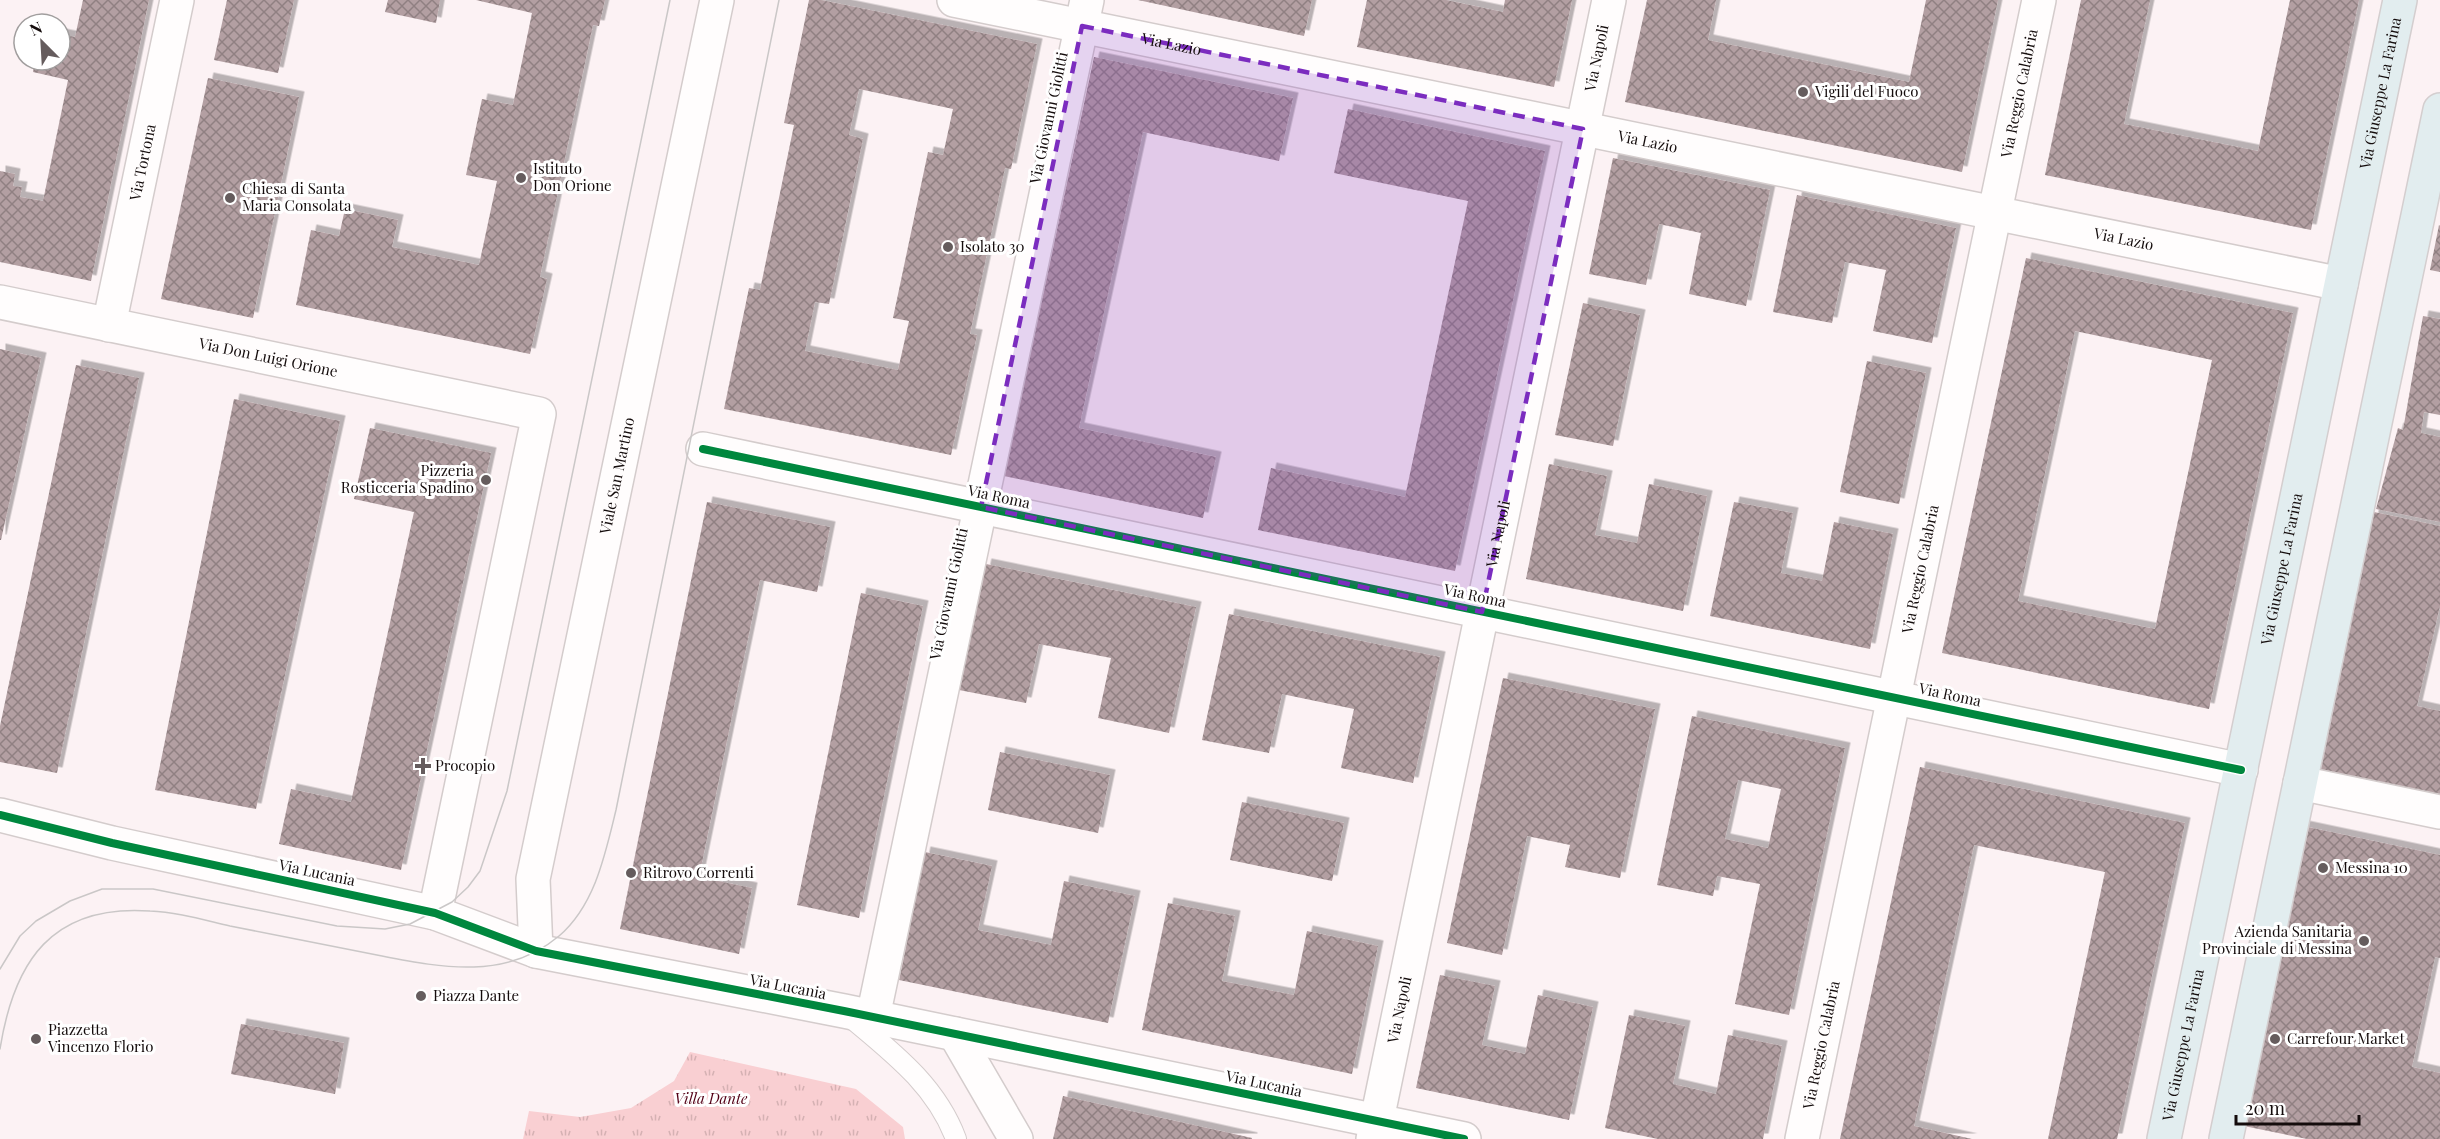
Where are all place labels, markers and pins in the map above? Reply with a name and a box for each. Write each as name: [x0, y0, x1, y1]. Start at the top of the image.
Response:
place label: Vigili del Fuoco: [1814, 81, 1918, 101]
marker: Vigili del Fuoco: [1796, 85, 1810, 99]
place label: Istituto Don Orione: [533, 158, 612, 195]
marker: Istituto Don Orione: [514, 171, 528, 185]
place label: Chiesa di Santa Maria Consolata: [242, 178, 352, 215]
marker: Chiesa di Santa Maria Consolata: [223, 191, 237, 205]
place label: Isolato 30: [960, 236, 1025, 256]
marker: Isolato 30: [941, 240, 955, 254]
place label: Pizzeria Rosticceria Spadino: [341, 460, 475, 497]
marker: Pizzeria Rosticceria Spadino: [479, 473, 493, 487]
place label: Procopio: [435, 755, 495, 775]
marker: Procopio: [416, 759, 430, 773]
place label: Messina 10: [2335, 857, 2408, 877]
marker: Messina 10: [2316, 861, 2330, 875]
place label: Ritrovo Correnti: [643, 862, 755, 882]
marker: Ritrovo Correnti: [624, 866, 638, 880]
place label: Azienda Sanitaria Provinciale di Messina: [2202, 921, 2353, 958]
marker: Azienda Sanitaria Provinciale di Messina: [2357, 934, 2371, 948]
place label: Piazza Dante: [433, 985, 519, 1005]
marker: Piazza Dante: [414, 989, 428, 1003]
place label: Piazzetta Vincenzo Florio: [47, 1019, 153, 1056]
place label: Carrefour Market: [2287, 1028, 2405, 1048]
marker: Piazzetta Vincenzo Florio: [29, 1032, 43, 1046]
marker: Carrefour Market: [2268, 1032, 2282, 1046]

